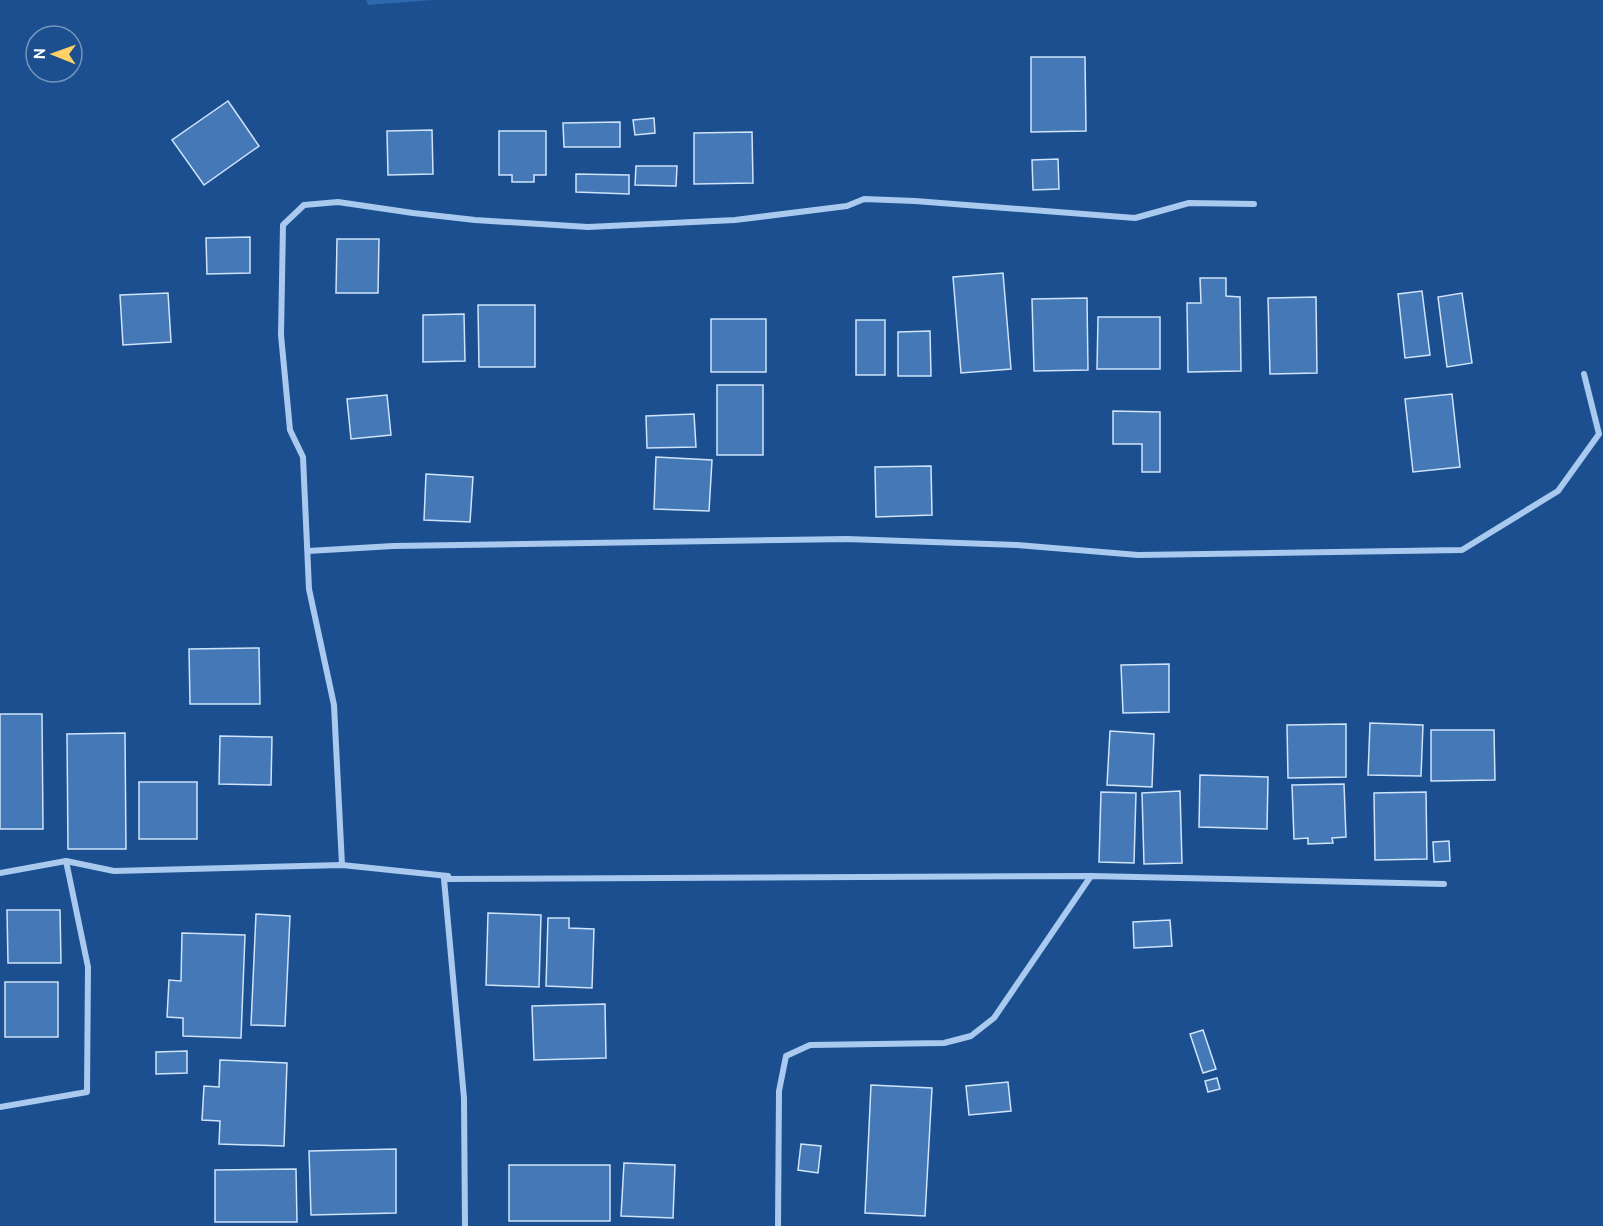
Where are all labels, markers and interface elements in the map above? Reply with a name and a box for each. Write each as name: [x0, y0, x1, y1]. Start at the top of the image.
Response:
north arrow: [24, 24, 84, 84]
text: N: [30, 48, 49, 60]

